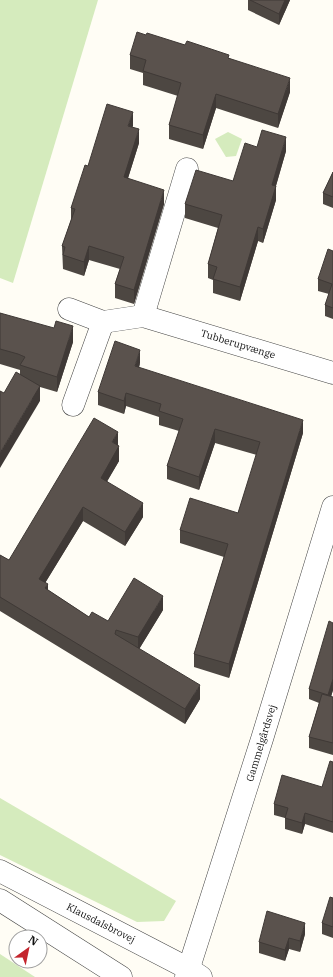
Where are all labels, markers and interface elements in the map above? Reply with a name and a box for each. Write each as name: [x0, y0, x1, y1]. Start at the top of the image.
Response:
street label: Tubberupvænge: [199, 326, 277, 362]
street label: Gammelgårdsvej: [243, 703, 279, 783]
street label: Klausdalsbrovej: [64, 900, 138, 946]
north arrow: [8, 929, 48, 969]
text: N: [26, 932, 41, 949]

